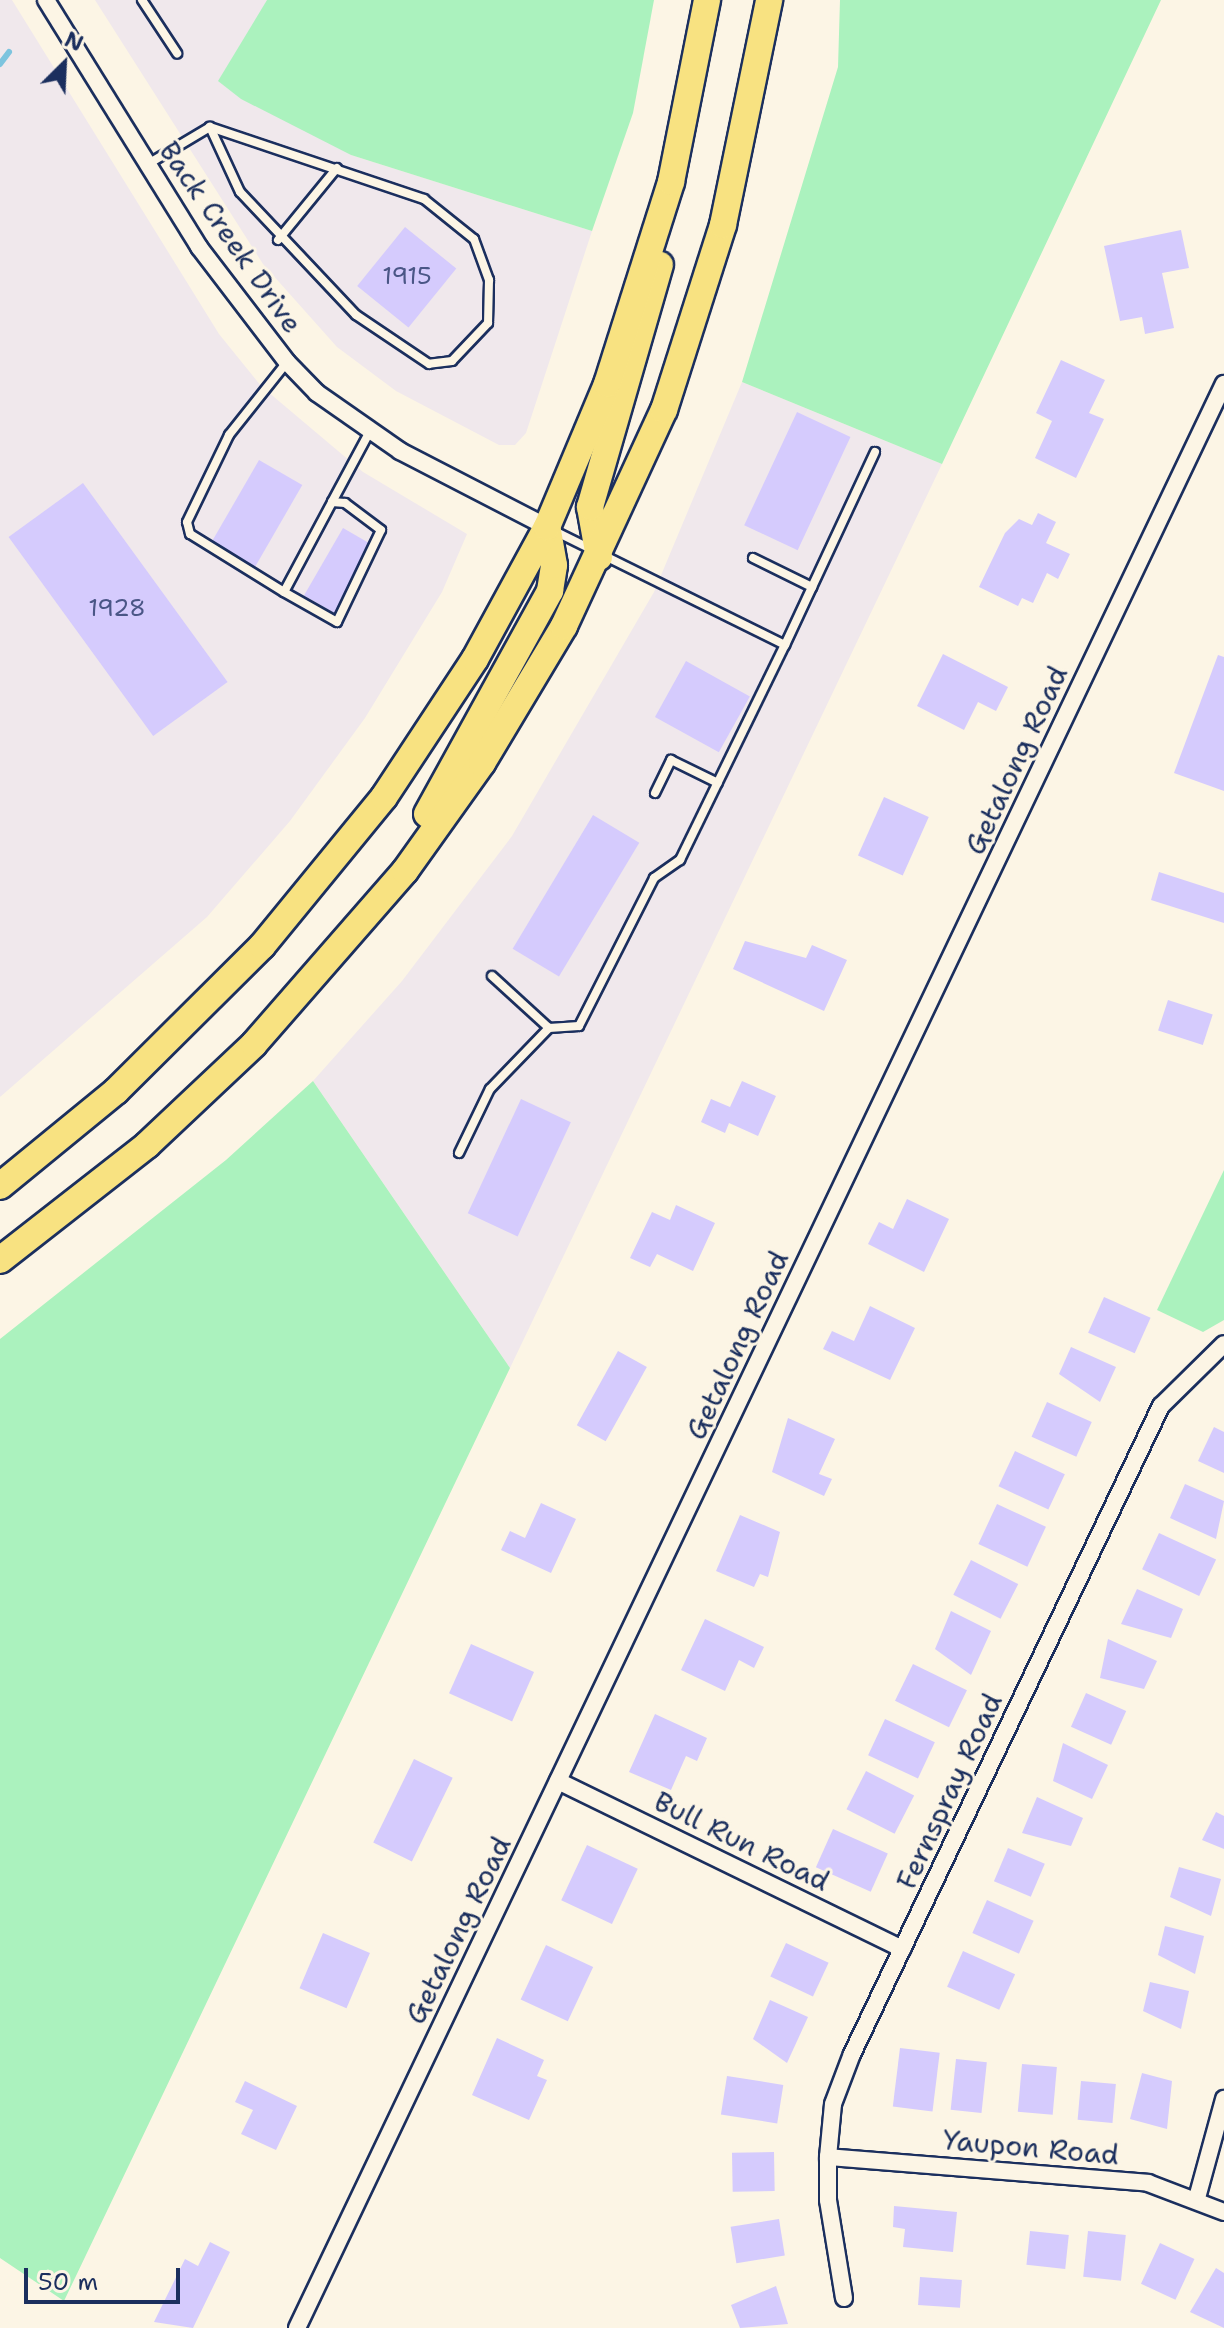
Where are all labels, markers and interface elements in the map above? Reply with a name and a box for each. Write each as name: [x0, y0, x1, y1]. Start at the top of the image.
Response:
north arrow: [24, 24, 104, 104]
text: N: [60, 25, 88, 58]
street label: Back Creek Drive: [152, 135, 310, 339]
house number: 1915: [382, 263, 432, 291]
house number: 1928: [88, 595, 146, 623]
street label: Getalong Road: [958, 660, 1074, 860]
street label: Getalong Road: [679, 1245, 795, 1445]
street label: Fernspray Road: [889, 1688, 1009, 1894]
street label: Bull Run Road: [649, 1784, 835, 1898]
street label: Getalong Road: [398, 1831, 518, 2029]
street label: Yaupon Road: [942, 2123, 1120, 2171]
scale bar: [28, 2252, 184, 2302]
text: 50 m: [38, 2266, 98, 2298]

